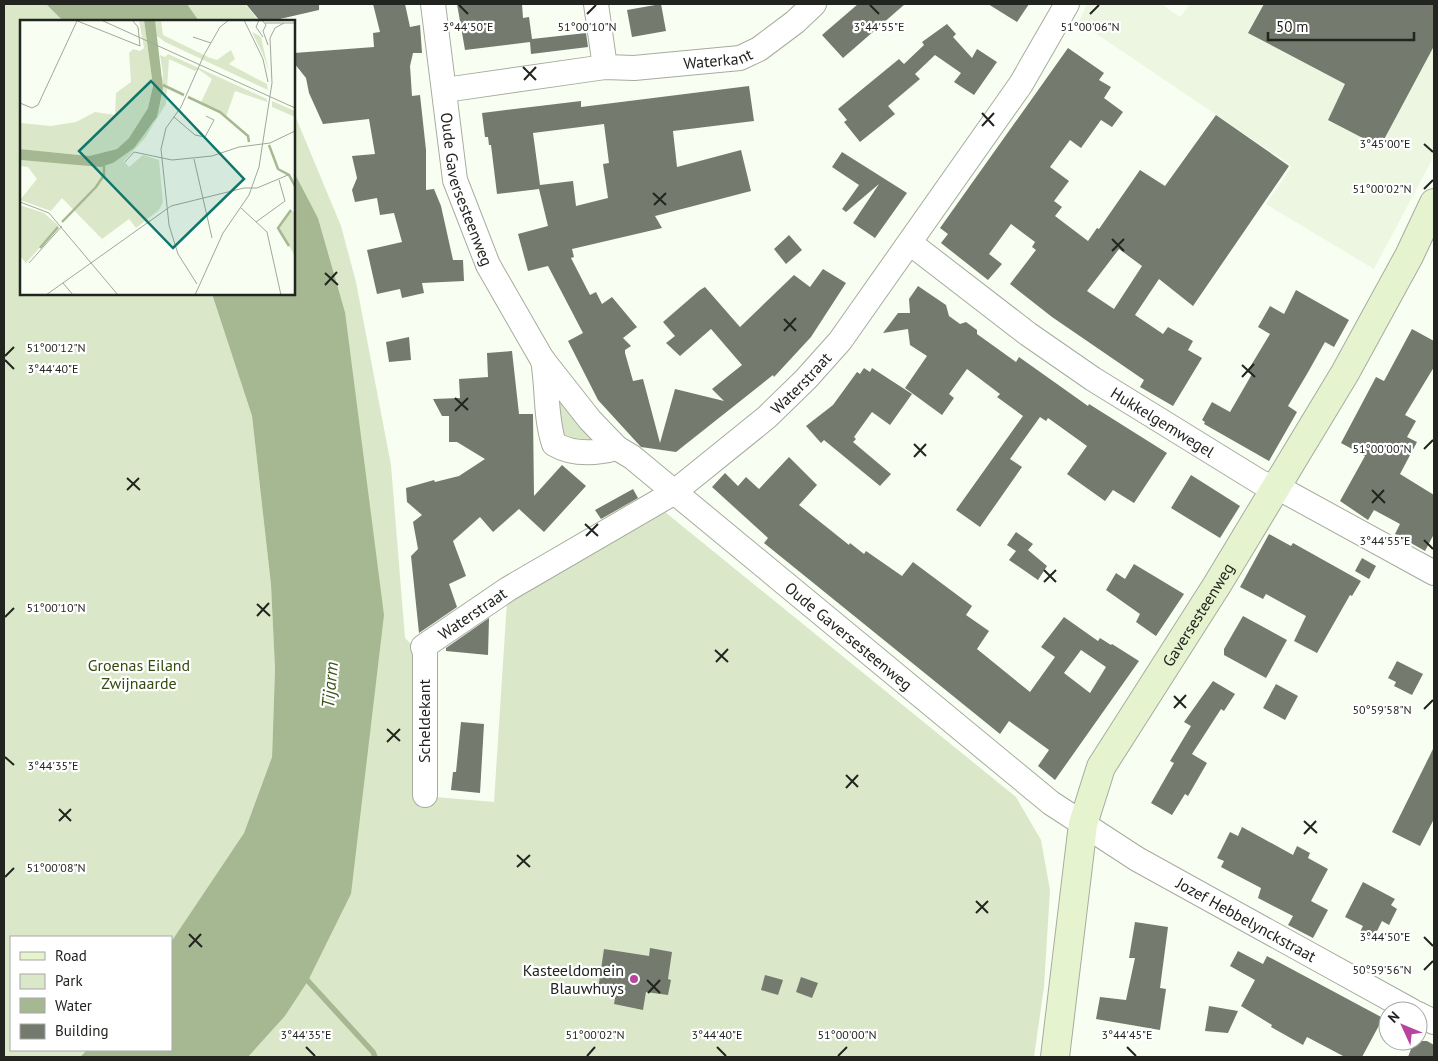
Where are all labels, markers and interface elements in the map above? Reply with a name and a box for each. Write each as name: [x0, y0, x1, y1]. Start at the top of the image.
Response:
scale bar: [1268, 10, 1414, 42]
text: 50 m: [1276, 17, 1309, 36]
text: 3°44'50"E: [443, 19, 493, 34]
text: 51°00'10"N: [557, 19, 617, 34]
text: 3°44'55"E: [854, 19, 904, 34]
text: 51°00'06"N: [1060, 19, 1120, 34]
inset map: [20, 20, 295, 295]
street label: Waterkant: [683, 43, 756, 73]
street label: Oude Gaversesteenweg: [437, 111, 497, 269]
text: 3°45'00"E: [1360, 136, 1410, 151]
text: 51°00'02"N: [1352, 181, 1412, 196]
text: 51°00'12"N: [26, 340, 86, 355]
street label: Waterstraat: [766, 348, 836, 418]
text: 3°44'40"E: [28, 361, 78, 376]
street label: Hukkelgemwegel: [1107, 383, 1218, 462]
text: 51°00'00"N: [1352, 441, 1412, 456]
text: 3°44'55"E: [1360, 533, 1410, 548]
street label: Gaversesteenweg: [1158, 559, 1238, 670]
street label: Oude Gaversesteenweg: [781, 577, 917, 694]
street label: Waterstraat: [434, 583, 511, 644]
text: 51°00'10"N: [26, 600, 86, 615]
park label: Groenas Eiland Zwijnaarde: [88, 655, 190, 693]
water label: Tijarm: [316, 661, 343, 709]
street label: Scheldekant: [414, 679, 434, 763]
text: 50°59'58"N: [1352, 702, 1412, 717]
text: 3°44'35"E: [28, 758, 78, 773]
text: 51°00'08"N: [26, 860, 86, 875]
street label: Jozef Hebbelynckstraat: [1172, 872, 1320, 966]
text: 3°44'50"E: [1360, 929, 1410, 944]
legend: [10, 936, 172, 1051]
text: Road: [55, 946, 87, 965]
place label: Kasteeldomein Blauwhuys: [523, 960, 624, 998]
text: 50°59'56"N: [1352, 962, 1412, 977]
text: Park: [55, 971, 83, 990]
marker: Kasteeldomein Blauwhuys: [628, 973, 640, 985]
text: Water: [55, 996, 92, 1015]
north arrow: [1378, 1001, 1428, 1051]
text: N: [1384, 1007, 1403, 1027]
text: Building: [55, 1021, 109, 1040]
text: 3°44'35"E: [281, 1027, 331, 1042]
text: 51°00'02"N: [565, 1027, 625, 1042]
text: 3°44'40"E: [692, 1027, 742, 1042]
text: 51°00'00"N: [817, 1027, 877, 1042]
text: 3°44'45"E: [1102, 1027, 1152, 1042]

